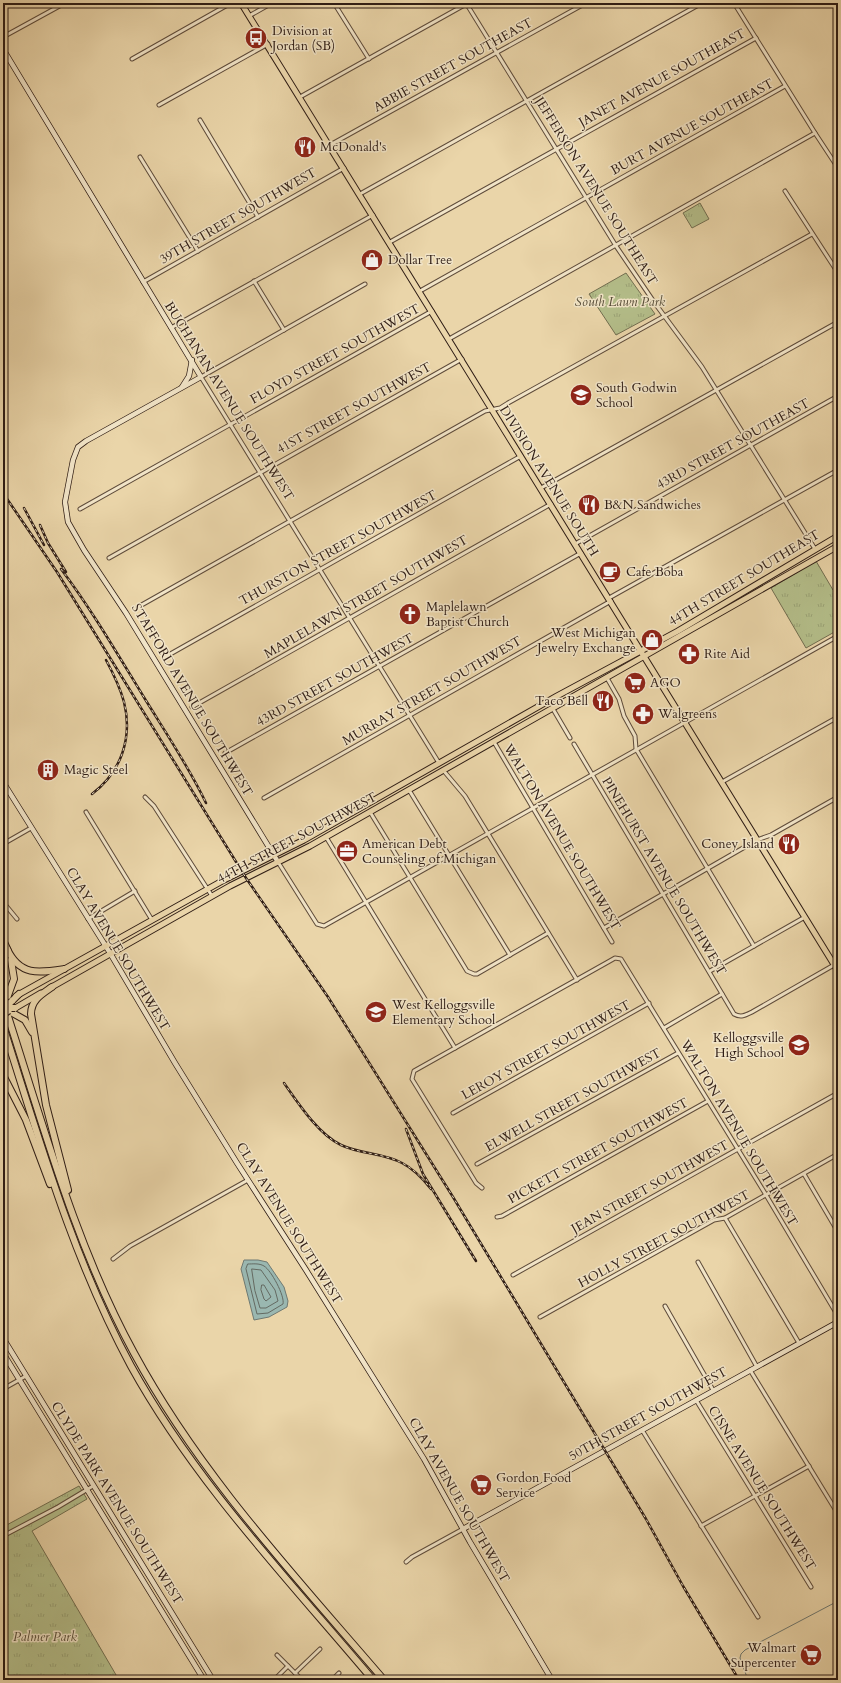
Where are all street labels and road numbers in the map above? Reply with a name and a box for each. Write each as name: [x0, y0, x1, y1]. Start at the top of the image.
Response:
street label: ABBIE STREET SOUTHEAST: [370, 13, 536, 116]
street label: JANET AVENUE SOUTHEAST: [574, 24, 749, 132]
street label: BURT AVENUE SOUTHEAST: [607, 74, 777, 179]
street label: JEFFERSON AVENUE SOUTHEAST: [529, 92, 662, 289]
street label: 39TH STREET SOUTHWEST: [156, 163, 320, 268]
street label: BUCHANAN AVENUE SOUTHWEST: [160, 298, 298, 504]
street label: FLOYD STREET SOUTHWEST: [247, 299, 424, 408]
street label: 41ST STREET SOUTHWEST: [273, 358, 435, 458]
street label: 43RD STREET SOUTHEAST: [653, 394, 813, 494]
street label: DIVISION AVENUE SOUTH: [495, 402, 603, 560]
street label: THURSTON STREET SOUTHWEST: [236, 486, 440, 610]
street label: 44TH STREET SOUTHEAST: [665, 525, 823, 630]
street label: MAPLELAWN STREET SOUTHWEST: [261, 531, 472, 663]
street label: STAFFORD AVENUE SOUTHWEST: [127, 600, 257, 800]
street label: 43RD STREET SOUTHWEST: [253, 629, 417, 731]
street label: MURRAY STREET SOUTHWEST: [339, 632, 526, 750]
street label: WALTON AVENUE SOUTHWEST: [499, 740, 625, 934]
street label: PINEHURST AVENUE SOUTHWEST: [597, 773, 731, 979]
street label: 44TH STREET SOUTHWEST: [214, 788, 380, 888]
street label: CLAY AVENUE SOUTHWEST: [62, 864, 174, 1034]
street label: LEROY STREET SOUTHWEST: [458, 996, 634, 1104]
street label: WALTON AVENUE SOUTHWEST: [676, 1036, 802, 1230]
street label: ELWELL STREET SOUTHWEST: [482, 1044, 665, 1156]
street label: PICKETT STREET SOUTHWEST: [505, 1094, 692, 1208]
street label: JEAN STREET SOUTHWEST: [566, 1136, 732, 1239]
street label: CLAY AVENUE SOUTHWEST: [232, 1139, 347, 1308]
street label: HOLLY STREET SOUTHWEST: [575, 1186, 754, 1292]
street label: 50TH STREET SOUTHWEST: [566, 1363, 731, 1465]
street label: CLYDE PARK AVENUE SOUTHWEST: [47, 1398, 187, 1608]
street label: CISNE AVENUE SOUTHWEST: [704, 1402, 820, 1574]
street label: CLAY AVENUE SOUTHWEST: [404, 1414, 514, 1586]

